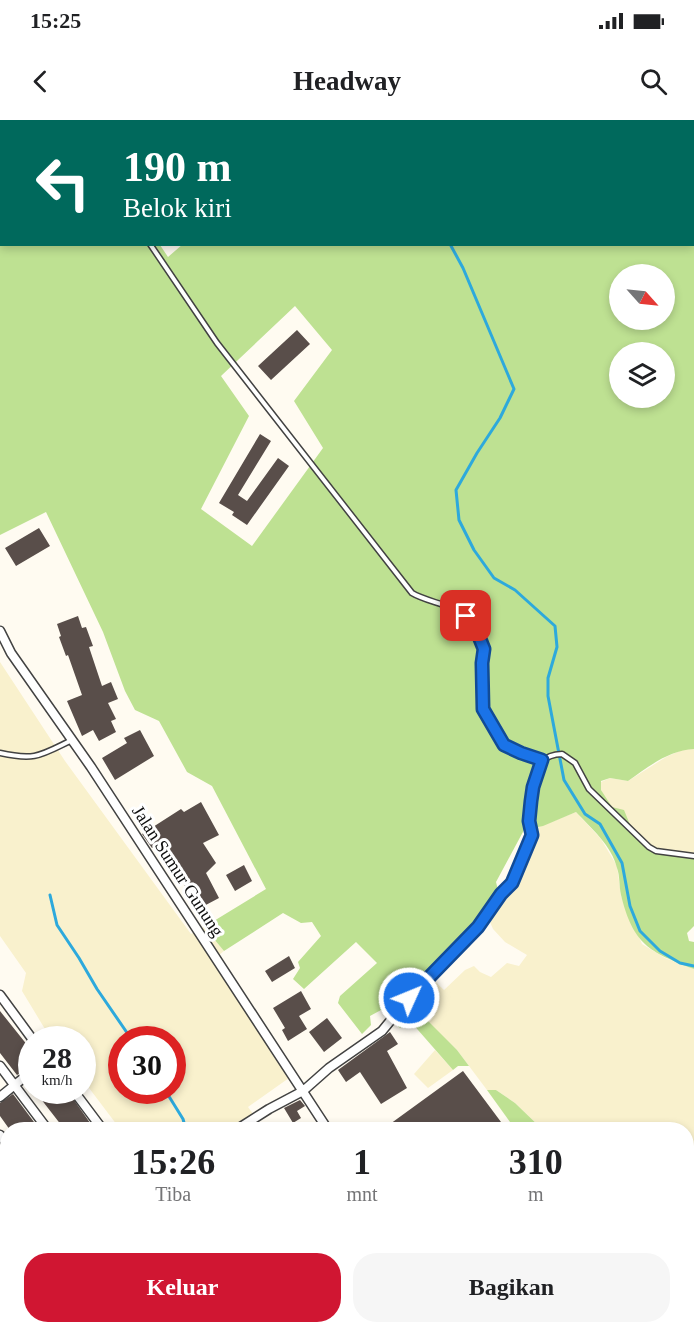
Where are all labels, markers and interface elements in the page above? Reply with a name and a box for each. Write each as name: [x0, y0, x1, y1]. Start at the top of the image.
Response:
text: 15:25: [30, 8, 81, 33]
icon: back: [24, 65, 57, 98]
icon: search: [637, 65, 670, 98]
text: Headway: [293, 66, 401, 96]
icon: left: [24, 144, 102, 222]
text: 190 m: [123, 144, 232, 190]
text: Belok kiri: [123, 193, 232, 223]
north arrow: [609, 264, 675, 330]
map controls: [609, 264, 675, 408]
button: layers: [609, 342, 675, 408]
pin: [440, 590, 491, 641]
icon: arrive: [449, 599, 482, 632]
street label: Jalan Sumur Gunung: [128, 802, 228, 940]
position arrow: [377, 966, 441, 1030]
speed limit sign: 30: [108, 1026, 186, 1104]
text: 28: [42, 1041, 72, 1074]
text: km/h: [42, 1072, 72, 1088]
text: 15:26: [131, 1142, 215, 1182]
text: 1: [353, 1142, 371, 1182]
text: 310: [509, 1142, 563, 1182]
text: Tiba: [155, 1183, 191, 1205]
text: mnt: [346, 1183, 378, 1205]
text: m: [528, 1183, 544, 1205]
button: Keluar: [24, 1253, 341, 1322]
button: Bagikan: [353, 1253, 670, 1322]

